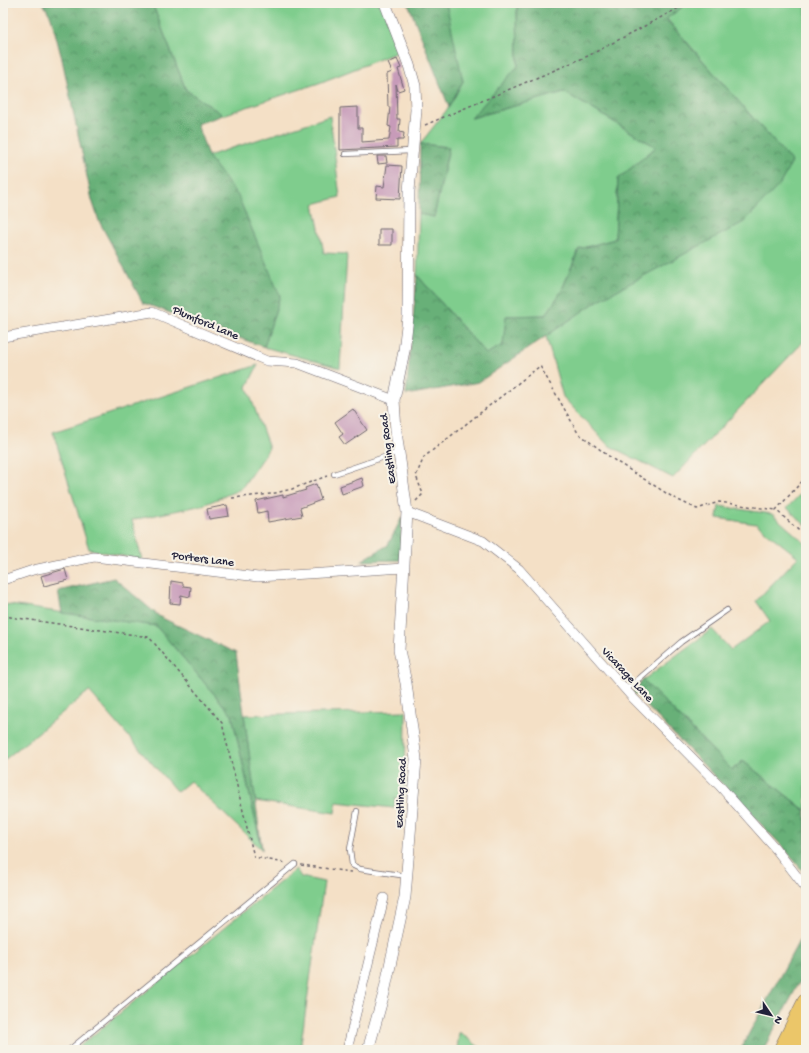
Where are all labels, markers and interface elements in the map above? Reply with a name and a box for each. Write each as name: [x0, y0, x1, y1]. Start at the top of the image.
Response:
street label: Plumford Lane: [169, 303, 241, 344]
street label: Eastling Road: [378, 412, 400, 484]
street label: Porters Lane: [170, 549, 235, 571]
street label: Vicarage Lane: [597, 644, 656, 706]
street label: Eastling Road: [393, 757, 411, 829]
north arrow: [751, 995, 791, 1035]
text: N: [771, 1013, 785, 1026]

